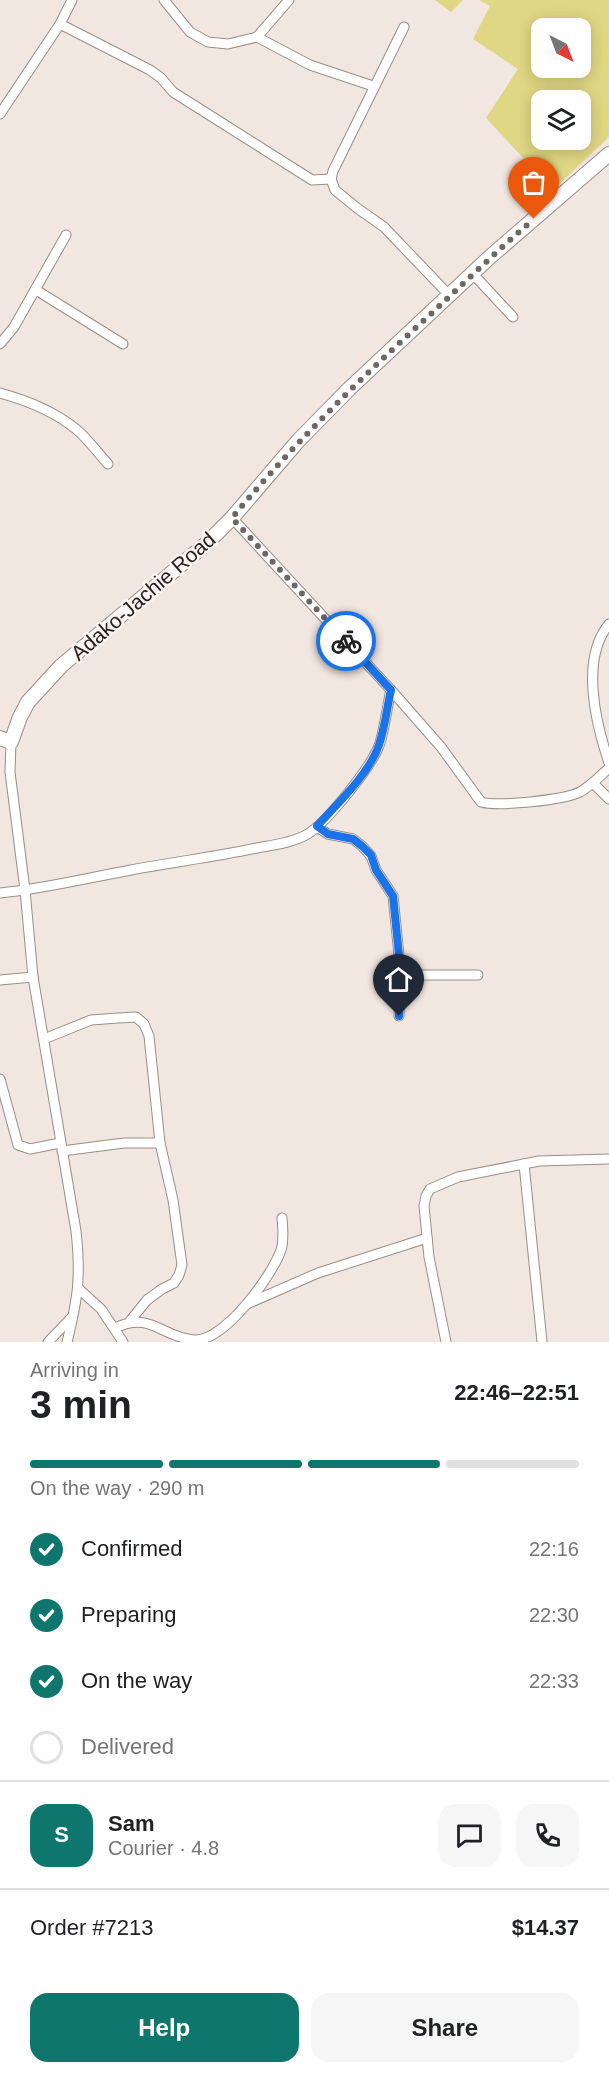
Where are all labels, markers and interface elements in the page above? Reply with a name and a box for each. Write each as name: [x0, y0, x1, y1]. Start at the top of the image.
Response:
north arrow: [531, 18, 591, 78]
map controls: [531, 18, 591, 150]
button: layers: [531, 90, 591, 150]
pin: [508, 157, 559, 219]
icon: bag: [517, 166, 550, 199]
street label: Adako-Jachie Road: [66, 527, 220, 665]
courier: [316, 611, 376, 671]
icon: bike: [330, 625, 363, 658]
pin: [373, 954, 424, 1016]
icon: home: [382, 963, 415, 996]
text: Arriving in: [30, 1359, 119, 1381]
text: 22:46–22:51: [454, 1380, 579, 1405]
text: 3 min: [30, 1383, 132, 1426]
text: On the way · 290 m: [30, 1477, 205, 1499]
icon: check: [30, 1533, 63, 1566]
text: Confirmed: [81, 1536, 182, 1561]
text: 22:16: [529, 1538, 579, 1560]
icon: check: [30, 1599, 63, 1632]
text: Preparing: [81, 1602, 176, 1627]
text: 22:30: [529, 1604, 579, 1626]
icon: check: [30, 1665, 63, 1698]
text: On the way: [81, 1668, 192, 1693]
text: 22:33: [529, 1670, 579, 1692]
text: Delivered: [81, 1734, 174, 1759]
button: chat: [438, 1804, 501, 1867]
button: phone: [516, 1804, 579, 1867]
text: Sam: [108, 1811, 154, 1836]
text: S: [54, 1822, 69, 1847]
text: Courier · 4.8: [108, 1837, 219, 1859]
text: Order #7213: [30, 1915, 154, 1940]
text: $14.37: [512, 1915, 579, 1940]
button: Help: [30, 1993, 299, 2062]
button: Share: [311, 1993, 579, 2062]

